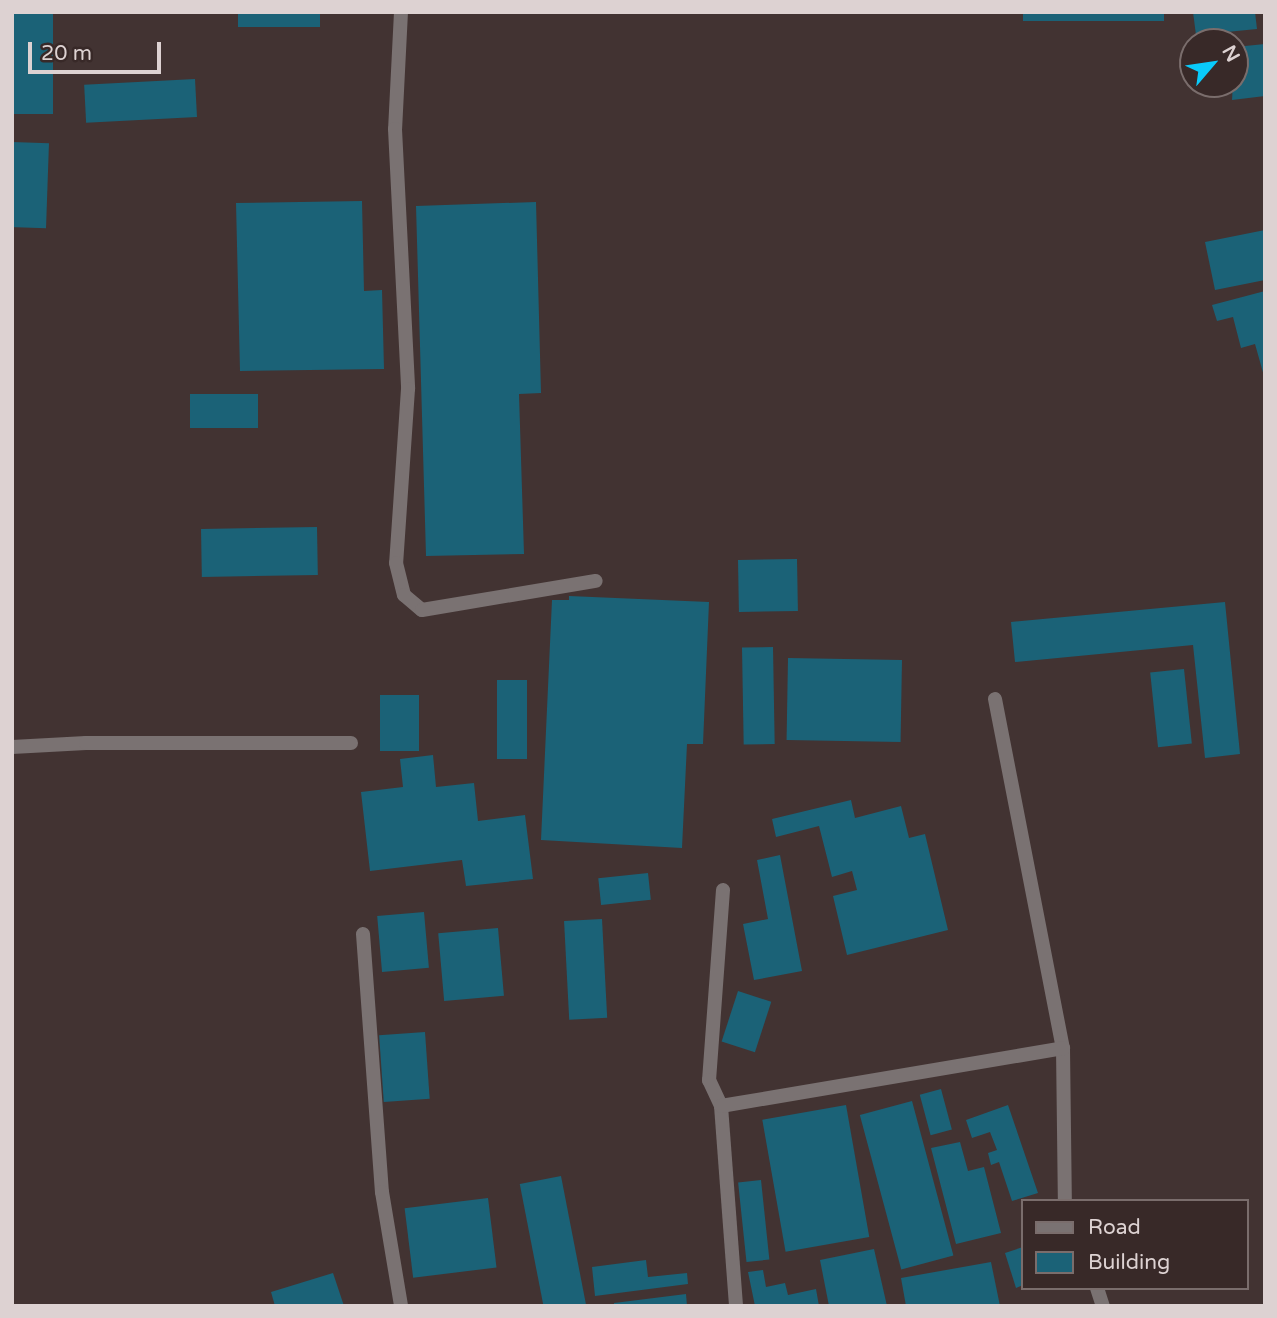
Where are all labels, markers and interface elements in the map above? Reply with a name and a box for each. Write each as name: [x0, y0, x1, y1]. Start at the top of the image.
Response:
scale bar: [32, 28, 164, 72]
north arrow: [1179, 28, 1249, 98]
text: 20 m: [41, 41, 92, 66]
text: N: [1217, 42, 1244, 66]
legend: [1021, 1199, 1249, 1290]
text: Road: [1088, 1215, 1141, 1240]
text: Building: [1088, 1250, 1170, 1275]

